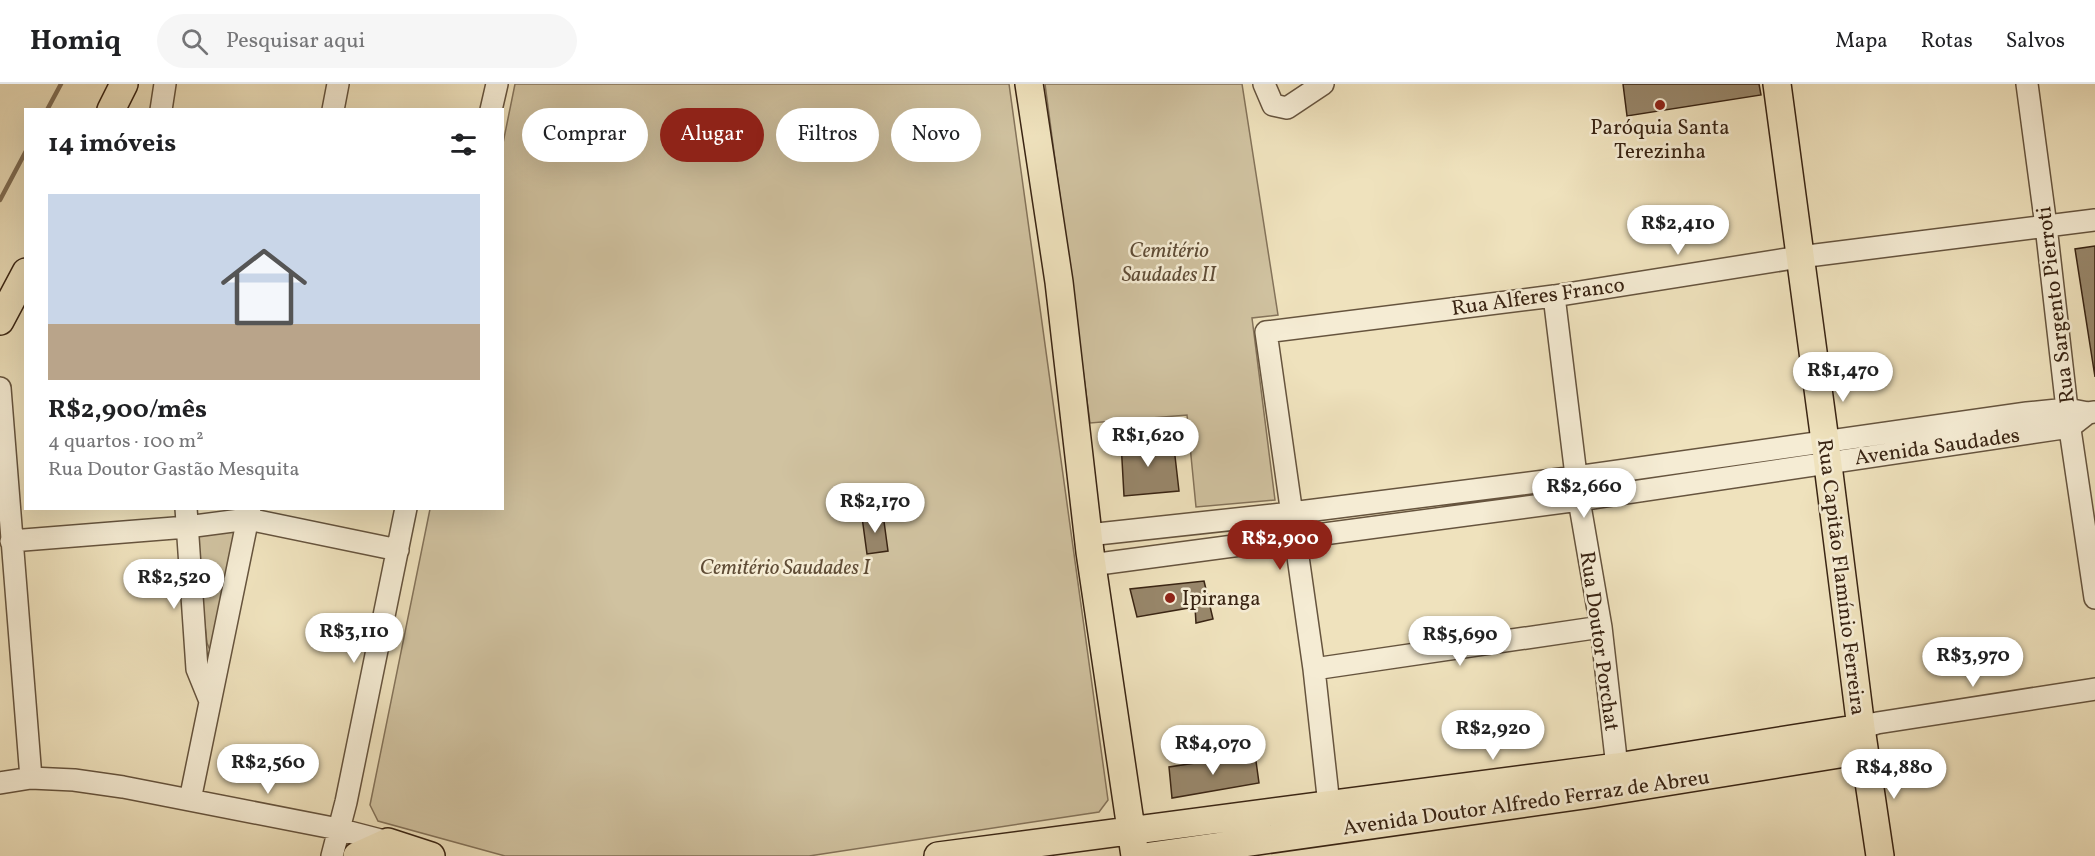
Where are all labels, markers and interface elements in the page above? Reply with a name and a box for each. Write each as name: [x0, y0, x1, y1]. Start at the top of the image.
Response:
search box: [157, 14, 577, 68]
text: Homiq: [30, 22, 121, 61]
icon: search: [178, 25, 211, 58]
text: Pesquisar aqui: [226, 26, 365, 57]
text: Mapa: [1835, 27, 1888, 56]
text: Rotas: [1921, 27, 1973, 56]
text: Salvos: [2006, 27, 2065, 56]
marker: Paróquia Santa Terezinha: [1653, 98, 1667, 112]
chip: Comprar: [522, 108, 648, 162]
chip: Alugar: [660, 108, 764, 162]
chip: Filtros: [776, 108, 879, 162]
chip: Novo: [891, 108, 981, 162]
place label: Paróquia Santa Terezinha: [1590, 114, 1730, 167]
text: 14 imóveis: [48, 126, 176, 162]
icon: filters: [447, 128, 480, 161]
pin: R$2,410: [1623, 205, 1733, 256]
street label: Rua Sargento Pierroti: [2030, 205, 2083, 405]
text: R$2,410: [1641, 210, 1715, 238]
icon: home: [210, 233, 318, 341]
park label: Cemitério Saudades II: [1122, 237, 1217, 290]
street label: Rua Alferes Franco: [1450, 271, 1627, 324]
pin: R$1,470: [1788, 352, 1898, 403]
text: R$1,470: [1807, 357, 1879, 385]
text: R$2,900/mês: [48, 392, 207, 428]
pin: R$1,620: [1093, 417, 1203, 468]
text: R$1,620: [1112, 422, 1184, 450]
street label: Avenida Saudades: [1853, 422, 2022, 473]
text: 4 quartos · 100 m²: [48, 428, 204, 456]
street label: Rua Capitão Flamínio Ferreira: [1809, 437, 1872, 717]
text: Rua Doutor Gastão Mesquita: [48, 456, 300, 484]
pin: R$2,660: [1529, 468, 1639, 519]
text: R$2,660: [1546, 473, 1622, 501]
pin: R$2,170: [820, 483, 930, 534]
text: R$2,170: [840, 488, 910, 516]
pin: R$2,900: [1225, 520, 1335, 571]
text: R$2,900: [1241, 525, 1319, 553]
street label: Rua Doutor Porchat: [1572, 549, 1625, 733]
park label: Cemitério Saudades I: [700, 554, 871, 583]
pin: R$2,520: [119, 559, 229, 610]
text: R$2,520: [137, 564, 211, 592]
place label: Ipiranga: [1182, 585, 1261, 614]
marker: Ipiranga: [1163, 591, 1177, 605]
pin: R$3,110: [299, 613, 409, 664]
pin: R$5,690: [1405, 616, 1515, 667]
text: R$3,110: [319, 618, 389, 646]
text: R$5,690: [1422, 621, 1498, 649]
pin: R$3,970: [1918, 637, 2028, 688]
text: R$3,970: [1936, 642, 2010, 670]
pin: R$2,920: [1438, 710, 1548, 761]
text: R$2,920: [1455, 715, 1531, 743]
pin: R$4,070: [1158, 725, 1268, 776]
text: R$4,070: [1175, 730, 1251, 758]
pin: R$2,560: [213, 744, 323, 795]
text: R$2,560: [231, 749, 305, 777]
pin: R$4,880: [1839, 749, 1949, 800]
text: R$4,880: [1855, 754, 1933, 782]
street label: Avenida Doutor Alfredo Ferraz de Abreu: [1341, 763, 1711, 844]

